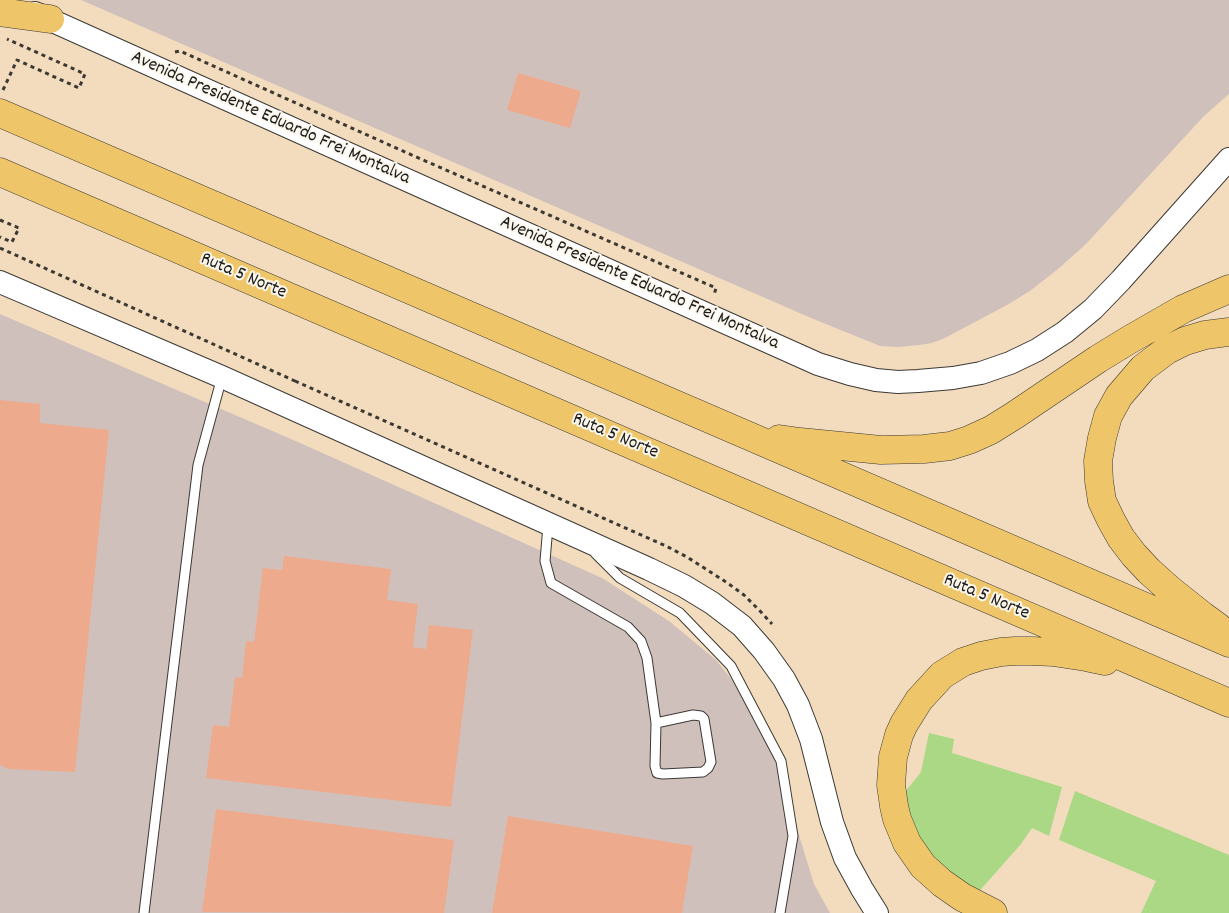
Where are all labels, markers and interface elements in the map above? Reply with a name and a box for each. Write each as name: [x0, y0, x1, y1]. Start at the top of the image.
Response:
street label: Avenida Presidente Eduardo Frei Montalva: [127, 47, 413, 191]
street label: Avenida Presidente Eduardo Frei Montalva: [496, 212, 782, 356]
street label: Ruta 5 Norte: [197, 249, 289, 305]
street label: Ruta 5 Norte: [569, 409, 661, 465]
street label: Ruta 5 Norte: [940, 570, 1032, 626]

